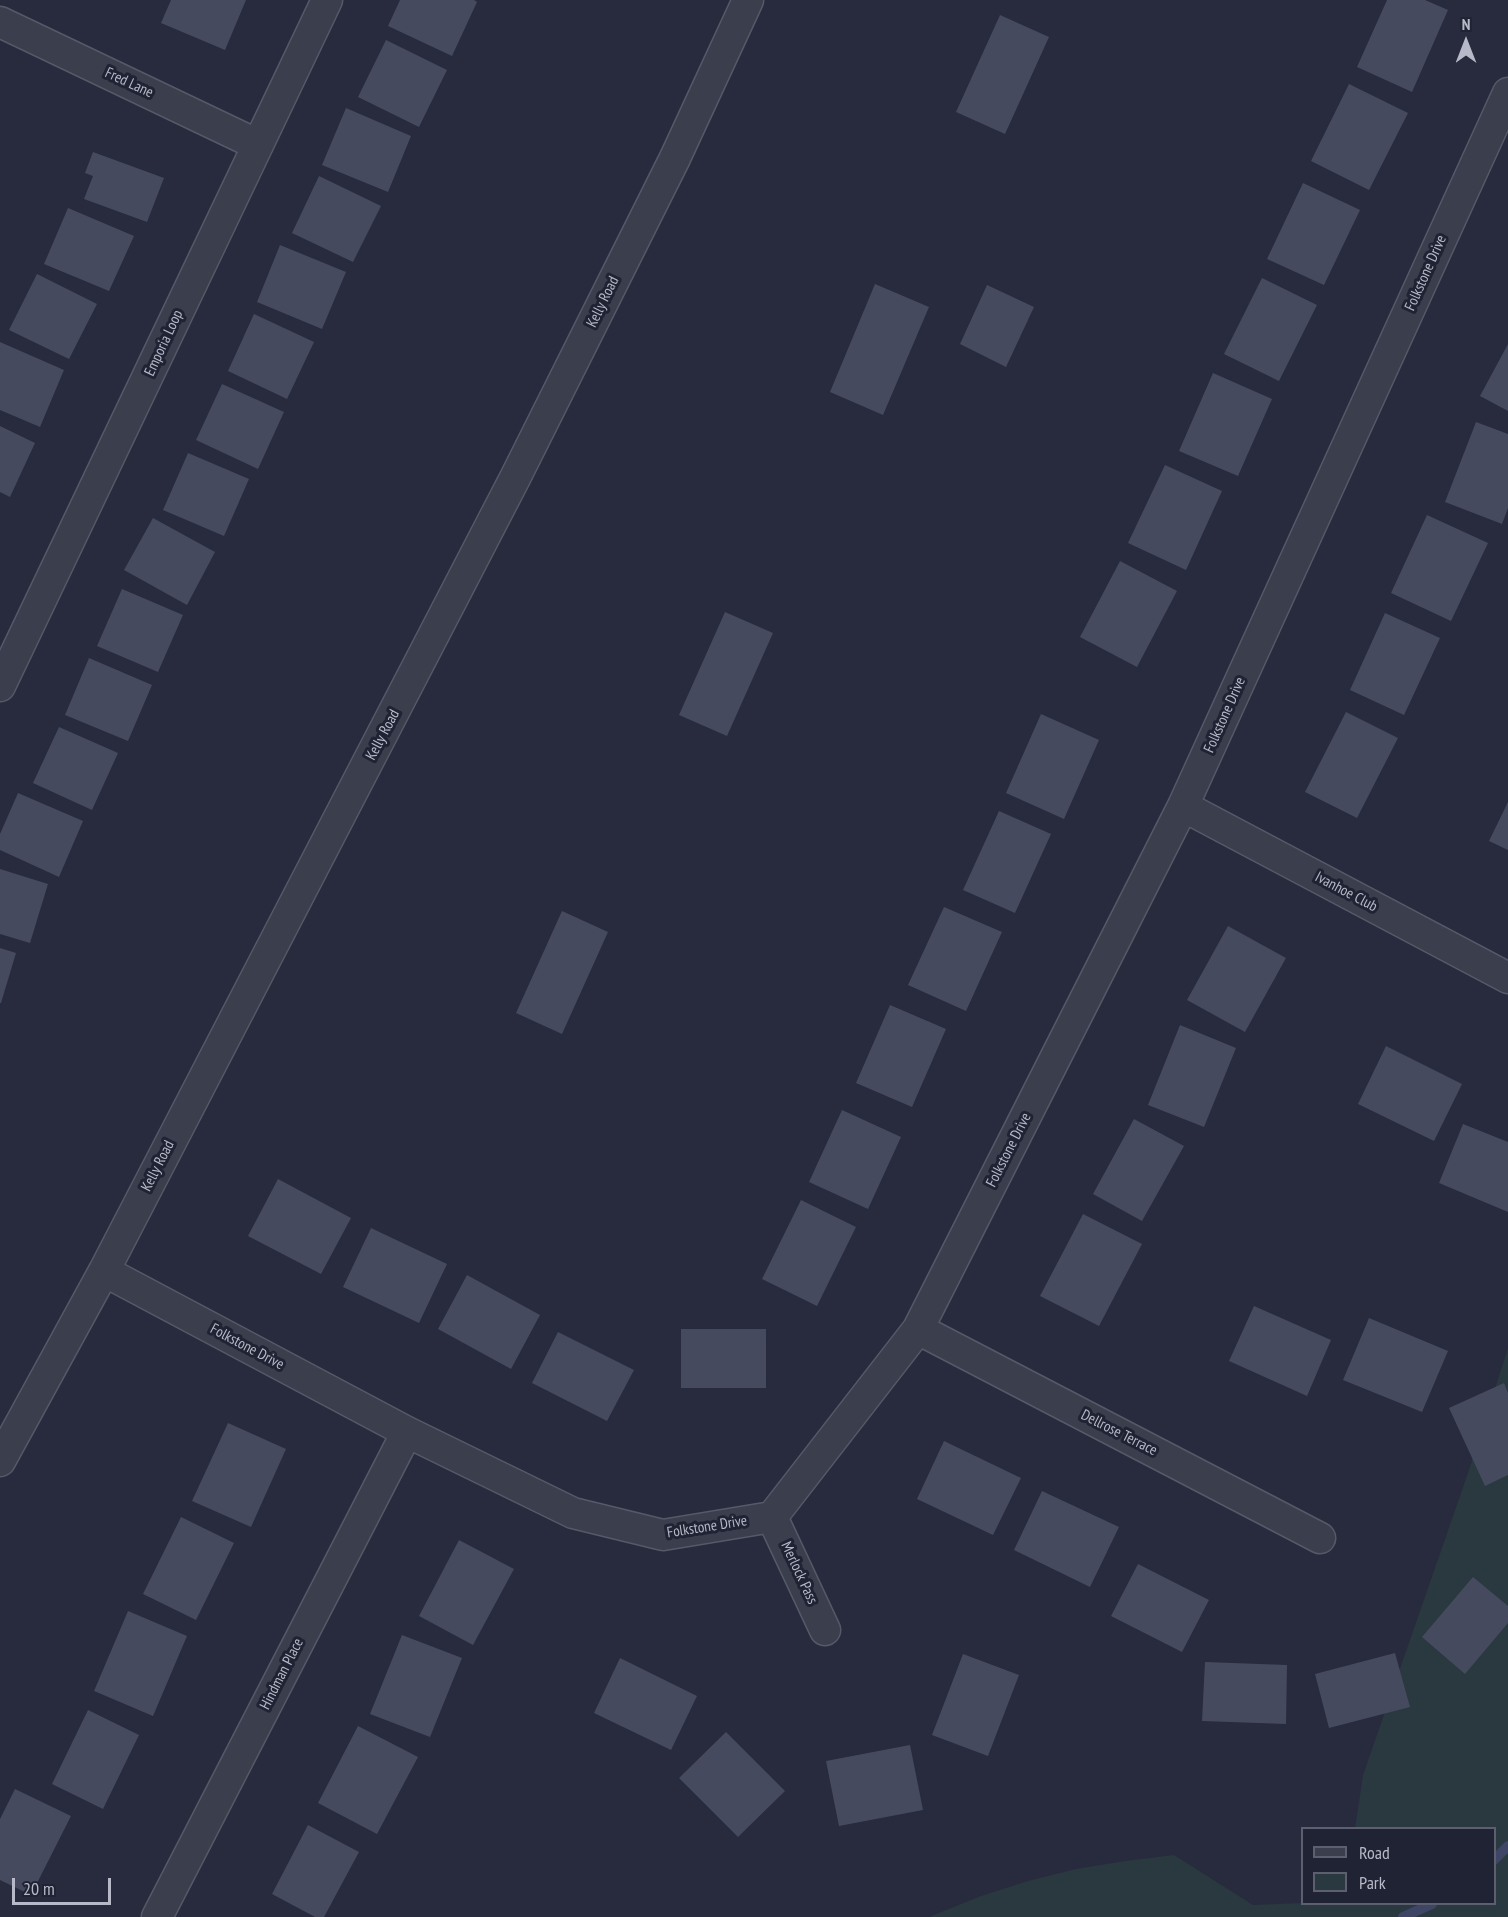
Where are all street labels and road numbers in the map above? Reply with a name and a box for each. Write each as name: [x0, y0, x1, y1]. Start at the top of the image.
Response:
street label: Fred Lane: [102, 64, 156, 102]
street label: Folkstone Drive: [1401, 232, 1451, 314]
street label: Kelly Road: [583, 274, 623, 330]
street label: Emporia Loop: [141, 307, 187, 379]
street label: Folkstone Drive: [1200, 674, 1250, 756]
street label: Kelly Road: [362, 707, 404, 763]
street label: Ivanhoe Club: [1312, 868, 1380, 916]
street label: Folkstone Drive: [983, 1110, 1035, 1190]
street label: Kelly Road: [138, 1138, 178, 1194]
street label: Folkstone Drive: [207, 1320, 287, 1374]
street label: Dellrose Terrace: [1078, 1406, 1160, 1460]
street label: Folkstone Drive: [666, 1512, 748, 1542]
street label: Merlock Pass: [777, 1539, 821, 1607]
street label: Hindman Place: [256, 1635, 308, 1713]

